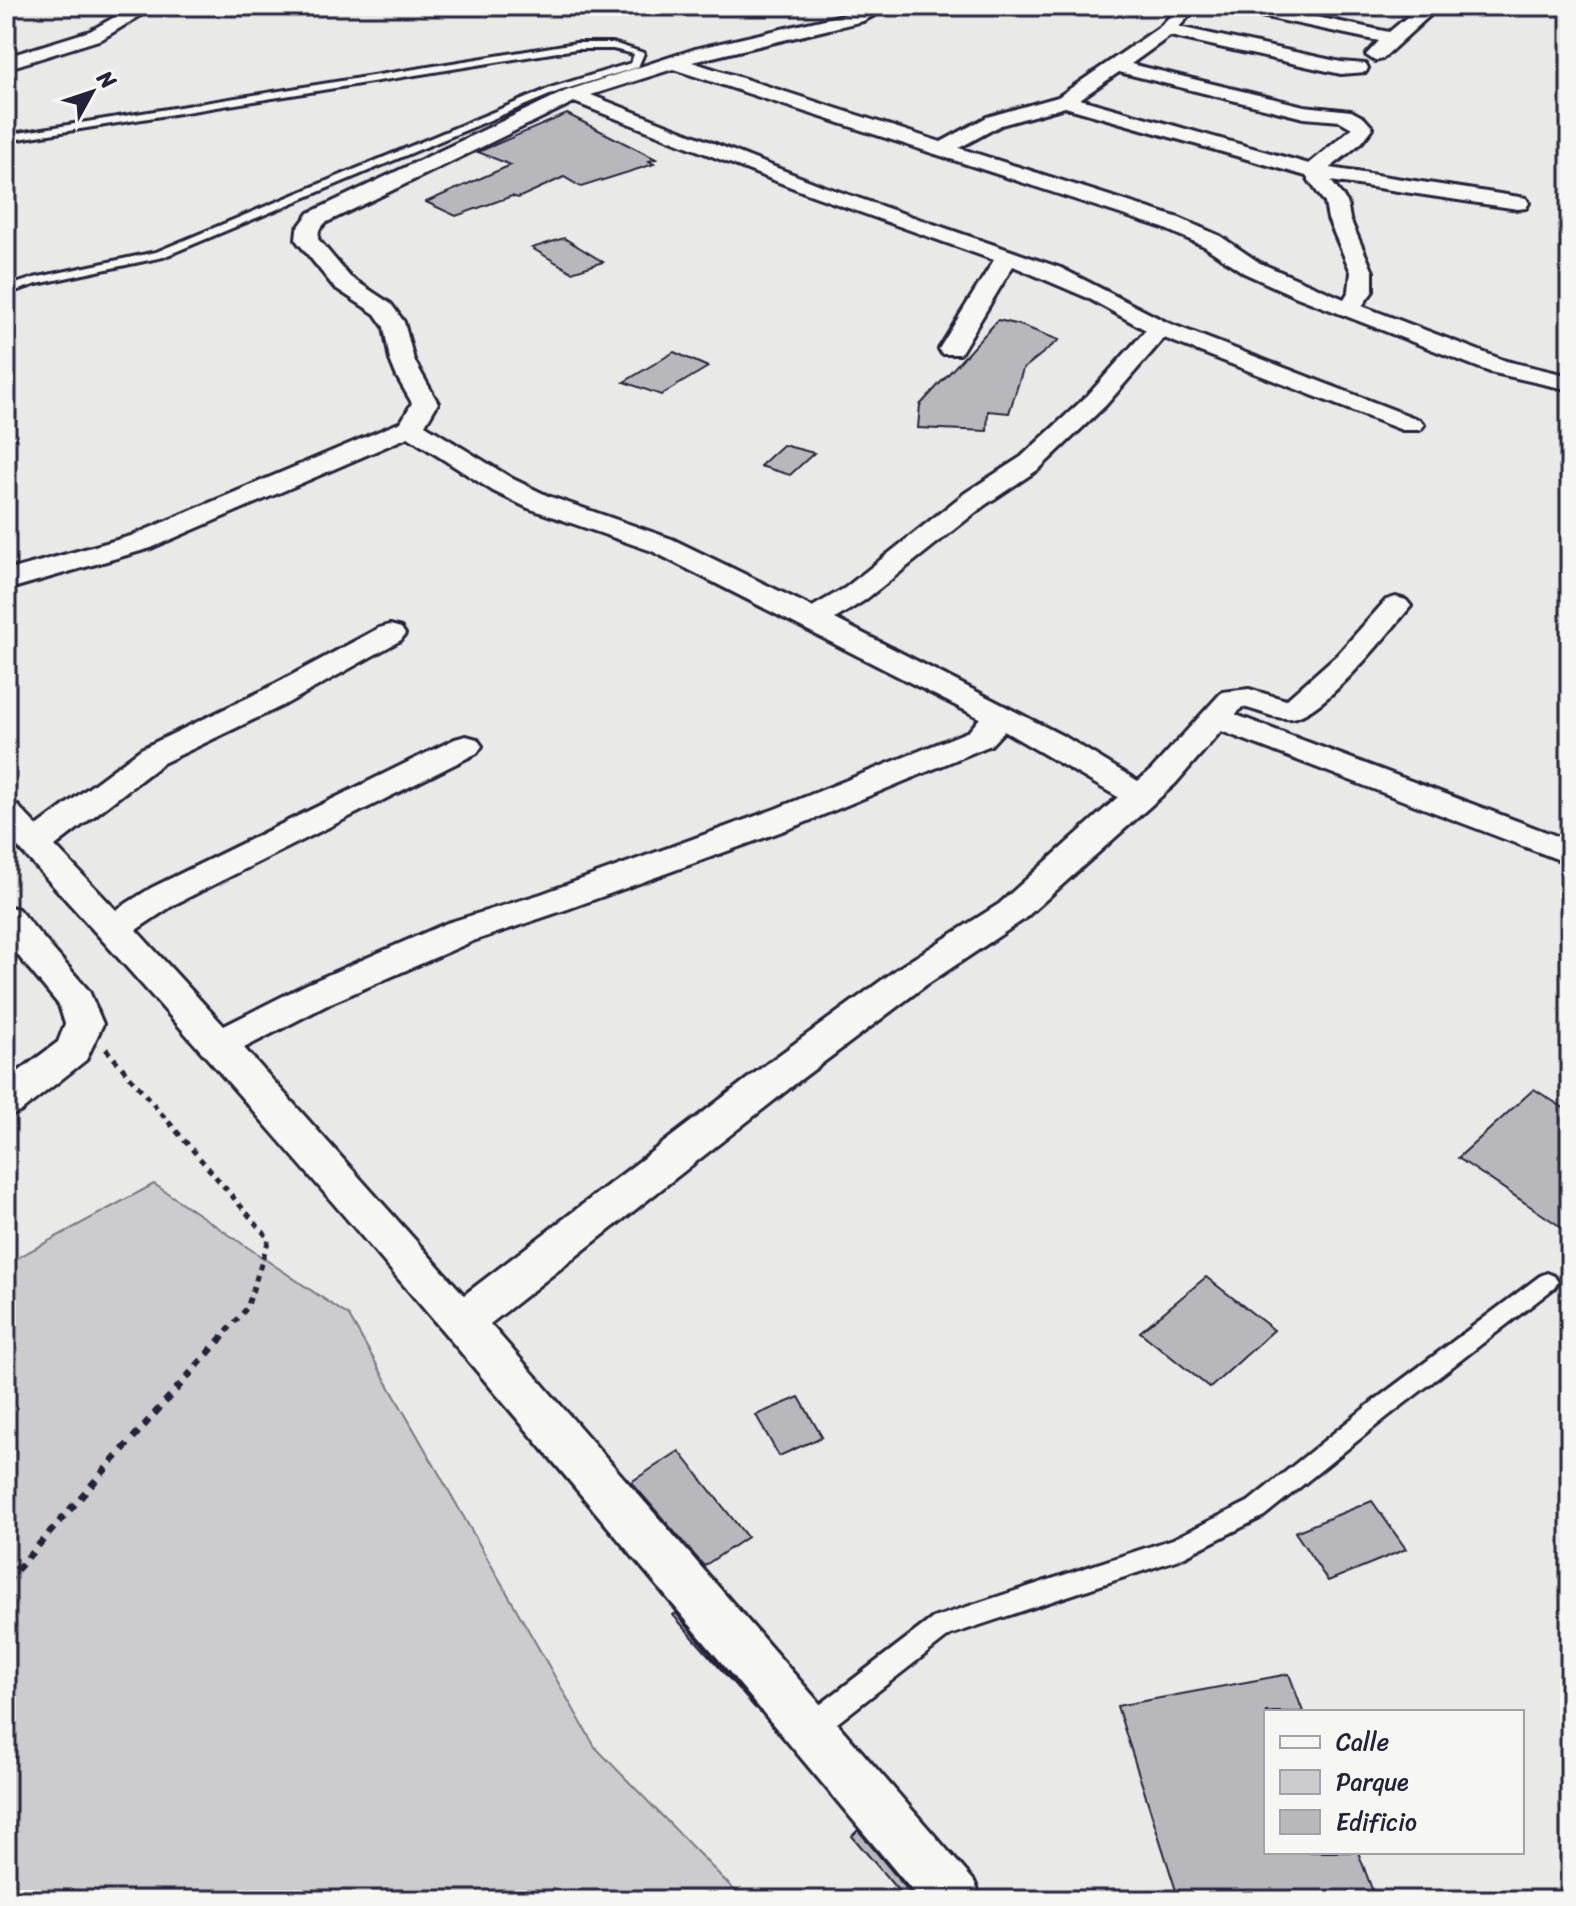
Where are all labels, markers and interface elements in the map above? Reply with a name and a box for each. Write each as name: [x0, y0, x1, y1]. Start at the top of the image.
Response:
north arrow: [52, 52, 132, 132]
text: N: [86, 60, 127, 98]
legend: [1264, 1710, 1524, 1854]
text: Calle: [1336, 1721, 1389, 1763]
text: Parque: [1336, 1761, 1409, 1803]
text: Edificio: [1336, 1801, 1417, 1843]

